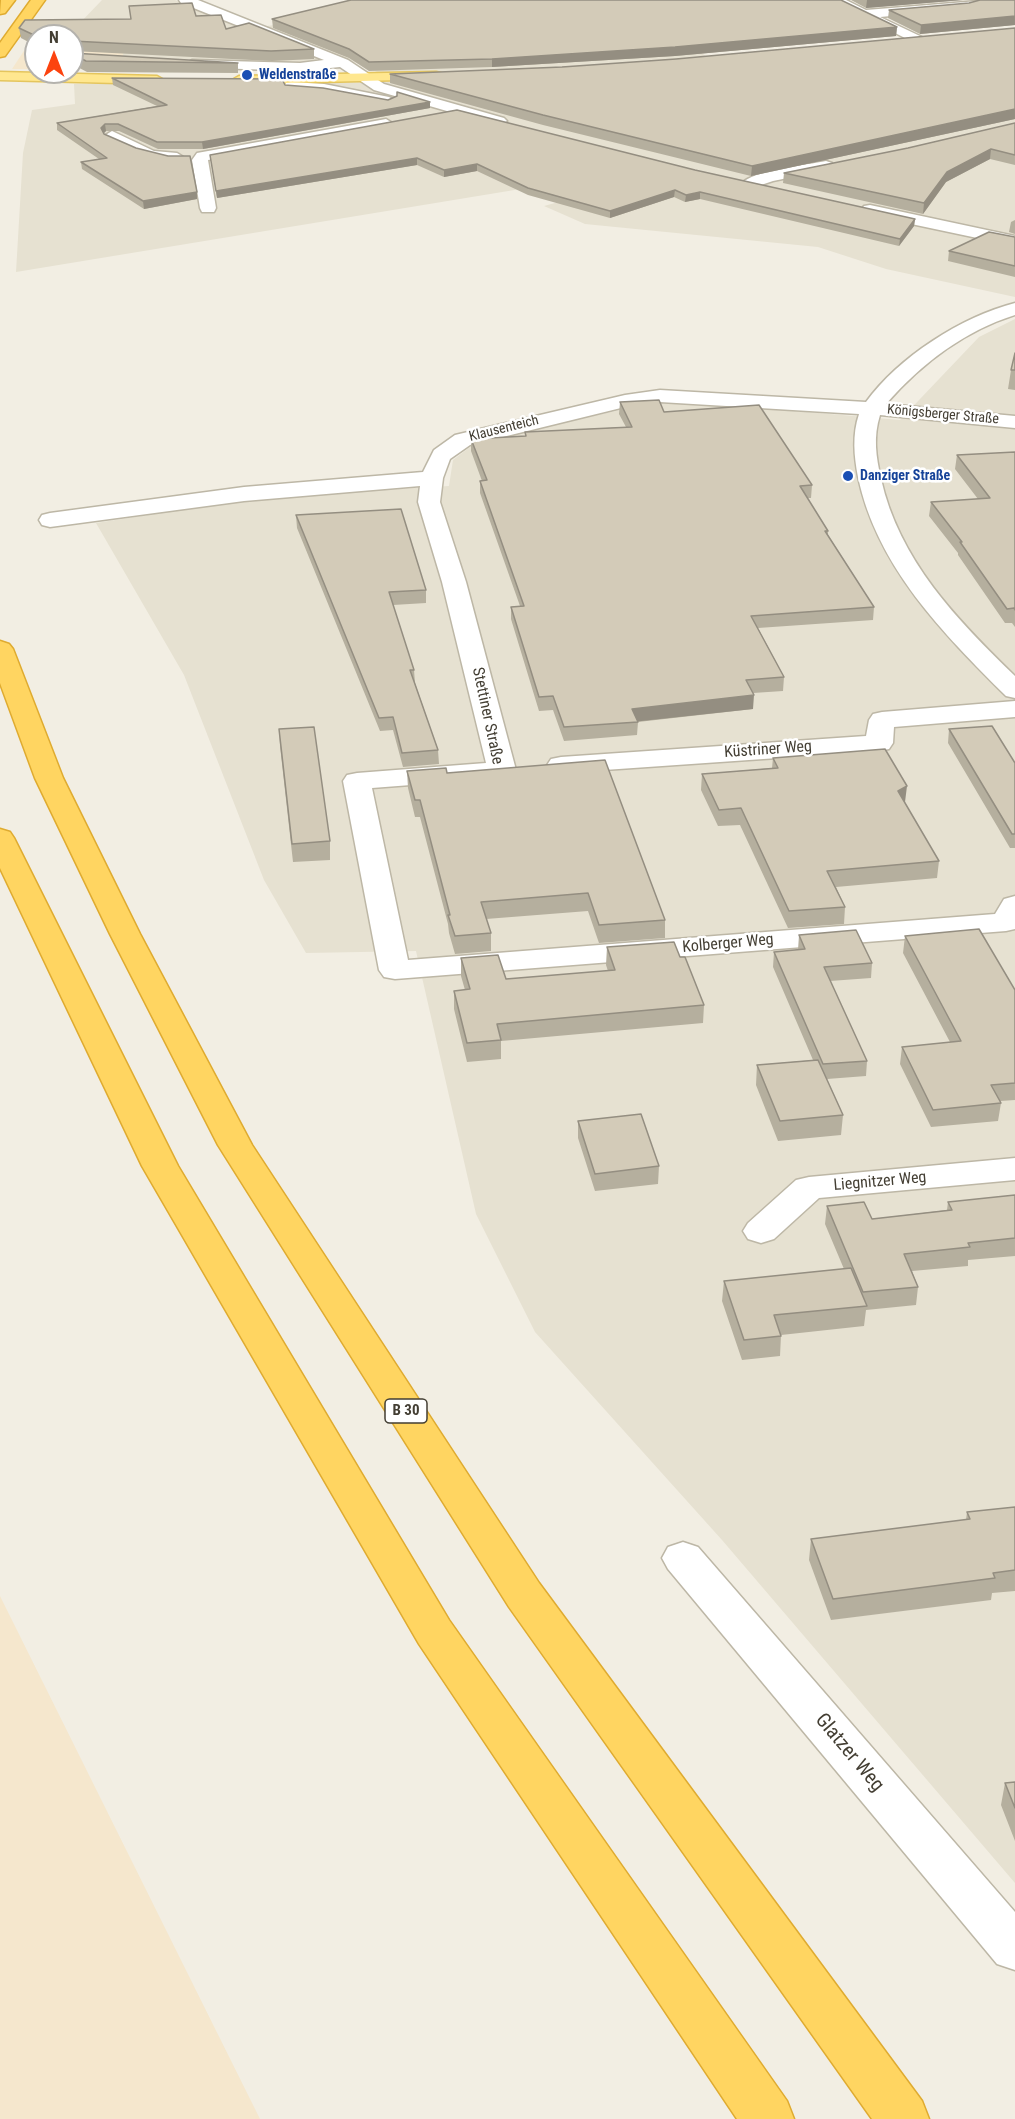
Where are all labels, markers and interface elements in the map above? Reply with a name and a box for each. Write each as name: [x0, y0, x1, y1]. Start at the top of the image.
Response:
north arrow: [24, 24, 84, 84]
text: N: [49, 28, 59, 47]
place label: Weldenstraße: [259, 67, 336, 83]
marker: Weldenstraße: [240, 68, 254, 82]
street label: Königsberger Straße: [886, 402, 1000, 428]
street label: Klausenteich: [467, 412, 541, 446]
place label: Danziger Straße: [860, 468, 950, 484]
marker: Danziger Straße: [841, 469, 855, 483]
street label: Stettiner Straße: [467, 666, 507, 766]
street label: Küstriner Weg: [723, 737, 813, 763]
street label: Kolberger Weg: [682, 930, 774, 958]
street label: Liegnitzer Weg: [833, 1168, 927, 1196]
road number: B 30: [385, 1399, 427, 1423]
street label: Glatzer Weg: [809, 1709, 889, 1797]

